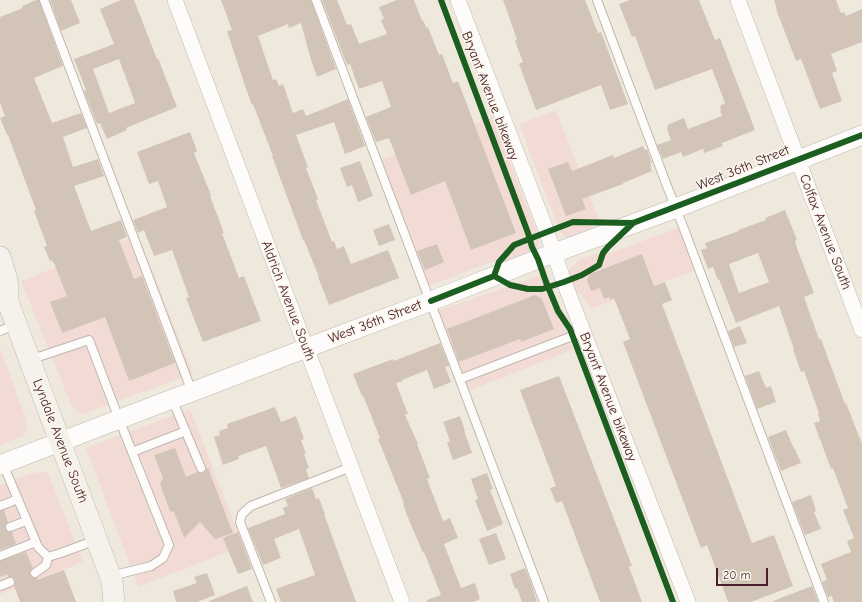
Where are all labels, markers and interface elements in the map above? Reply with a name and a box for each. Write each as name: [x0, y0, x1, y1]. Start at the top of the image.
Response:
street label: Bryant Avenue bikeway: [458, 29, 522, 163]
street label: West 36th Street: [694, 142, 792, 194]
street label: Colfax Avenue South: [795, 172, 855, 292]
street label: Aldrich Avenue South: [257, 239, 319, 363]
street label: West 36th Street: [326, 296, 424, 348]
street label: Bryant Avenue bikeway: [576, 330, 640, 464]
street label: Lyndale Avenue South: [29, 377, 91, 505]
scale bar: [718, 560, 770, 586]
text: 20 m: [723, 568, 751, 582]

